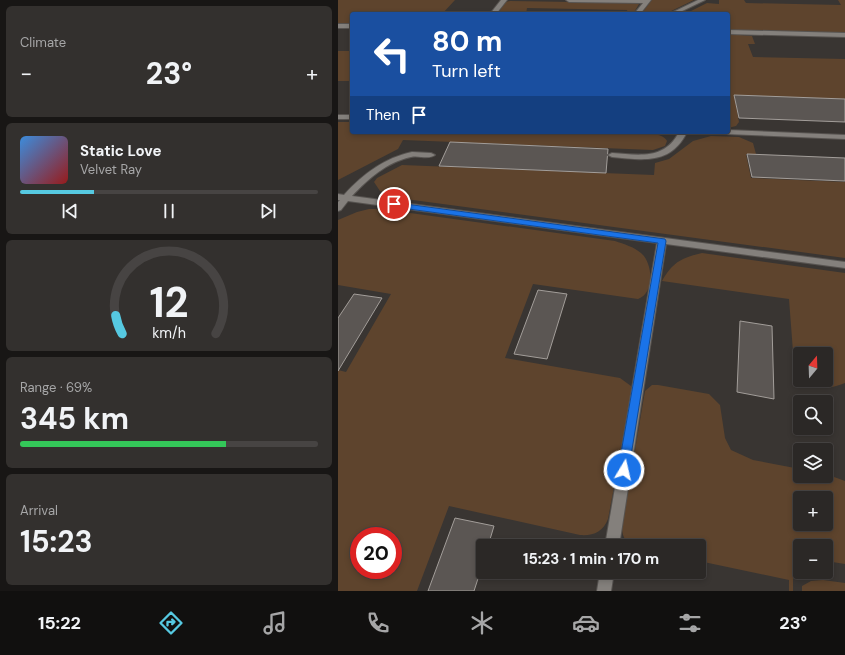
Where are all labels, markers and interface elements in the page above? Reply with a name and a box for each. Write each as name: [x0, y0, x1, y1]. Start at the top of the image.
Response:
text: 80 m: [432, 23, 502, 60]
icon: left: [366, 28, 418, 80]
text: Climate: [20, 34, 66, 51]
text: 23°: [146, 54, 192, 93]
text: −: [20, 59, 32, 88]
text: +: [306, 59, 318, 88]
text: Turn left: [432, 59, 501, 83]
icon: arrive: [408, 104, 430, 126]
text: Then: [366, 105, 400, 125]
text: Static Love: [80, 141, 161, 161]
text: Velvet Ray: [80, 161, 142, 178]
pin: [377, 187, 411, 221]
icon: arrive: [383, 193, 405, 215]
icon: previous: [59, 200, 81, 222]
icon: pause: [158, 200, 180, 222]
icon: next: [257, 200, 279, 222]
text: 12: [149, 275, 189, 329]
text: km/h: [152, 323, 186, 341]
north arrow: [793, 347, 833, 387]
map controls: [793, 347, 833, 579]
text: Range · 69%: [20, 379, 92, 396]
button: search: [793, 395, 833, 435]
text: 345 km: [20, 399, 129, 438]
button: layers: [793, 443, 833, 483]
position arrow: [603, 449, 645, 491]
button: +: [793, 491, 833, 531]
text: Arrival: [20, 502, 58, 519]
text: 15:23: [20, 522, 93, 561]
speed limit sign: 20: [350, 527, 402, 579]
button: −: [793, 539, 833, 579]
text: 15:23 · 1 min · 170 m: [523, 549, 659, 569]
icon: directions: [157, 609, 185, 637]
icon: music: [261, 609, 289, 637]
icon: phone: [364, 609, 392, 637]
icon: climate: [468, 609, 496, 637]
icon: car: [572, 609, 600, 637]
icon: filters: [676, 609, 704, 637]
text: 15:22: [38, 611, 81, 635]
text: 23°: [779, 611, 807, 635]

